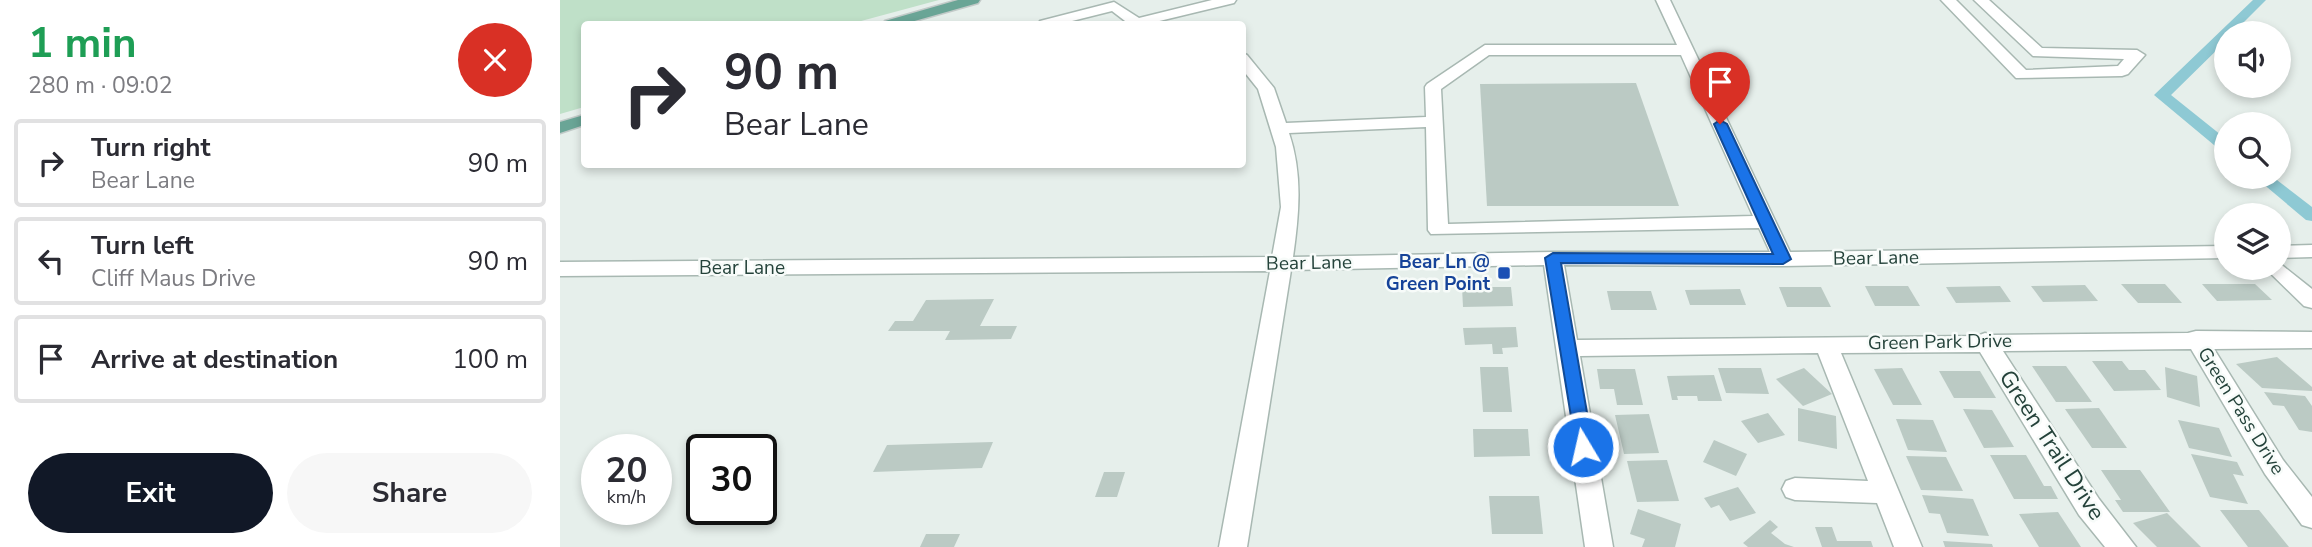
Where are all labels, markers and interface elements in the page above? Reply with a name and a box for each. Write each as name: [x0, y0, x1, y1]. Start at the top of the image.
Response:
text: 1 min: [28, 15, 137, 72]
map controls: [2214, 21, 2291, 280]
button: sound: [2214, 21, 2291, 98]
button: close: [458, 23, 532, 97]
text: 90 m: [724, 39, 839, 106]
icon: right: [609, 49, 700, 140]
pin: [1690, 52, 1750, 124]
icon: arrive: [1701, 63, 1739, 101]
text: 280 m · 09:02: [28, 70, 173, 101]
text: Bear Lane: [724, 103, 869, 146]
button: search: [2214, 112, 2291, 189]
text: Turn right: [91, 130, 210, 165]
icon: right: [32, 144, 70, 182]
text: 90 m: [468, 146, 528, 181]
text: Bear Lane: [91, 165, 195, 196]
button: layers: [2214, 203, 2291, 280]
text: Turn left: [91, 228, 194, 263]
icon: left: [32, 242, 70, 280]
text: 90 m: [468, 244, 528, 279]
street label: Bear Lane: [1833, 244, 1919, 272]
street label: Bear Lane: [1266, 249, 1352, 277]
place label: Bear Ln @ Green Point: [1386, 249, 1491, 297]
street label: Bear Lane: [699, 255, 785, 281]
text: Cliff Maus Drive: [91, 263, 256, 294]
marker: Bear Ln @ Green Point: [1496, 265, 1512, 281]
street label: Green Park Drive: [1868, 328, 2012, 356]
icon: arrive: [32, 340, 70, 378]
text: Arrive at destination: [91, 342, 338, 377]
text: 100 m: [452, 342, 528, 377]
street label: Green Pass Drive: [2191, 342, 2291, 480]
street label: Green Trail Drive: [1992, 364, 2112, 526]
position arrow: [1546, 410, 1620, 484]
speed limit sign: 30: [686, 434, 777, 525]
text: 20: [605, 447, 648, 494]
button: Exit: [28, 453, 273, 533]
button: Share: [287, 453, 532, 533]
text: km/h: [607, 485, 646, 509]

